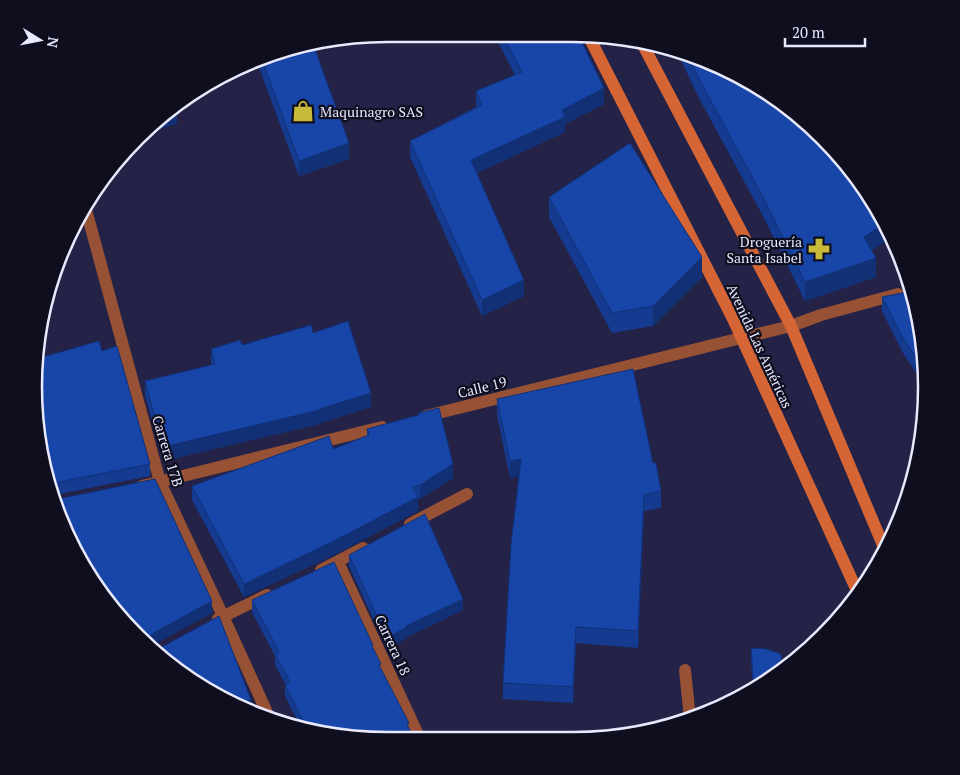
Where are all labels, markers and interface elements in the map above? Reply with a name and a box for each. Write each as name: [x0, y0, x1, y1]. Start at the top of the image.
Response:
north arrow: [15, 15, 65, 65]
scale bar: [785, 15, 865, 47]
text: 20 m: [792, 22, 825, 42]
text: N: [43, 35, 64, 50]
shop icon: Maquinagro SAS: [290, 98, 316, 124]
place label: Maquinagro SAS: [320, 102, 423, 121]
place label: Droguería Santa Isabel: [726, 232, 802, 267]
pharmacy icon: Droguería Santa Isabel: [806, 236, 832, 262]
street label: Avenida Las Américas: [723, 281, 797, 411]
street label: Calle 19: [455, 372, 509, 402]
street label: Carrera 17B: [148, 413, 188, 489]
street label: Carrera 18: [371, 612, 415, 678]

